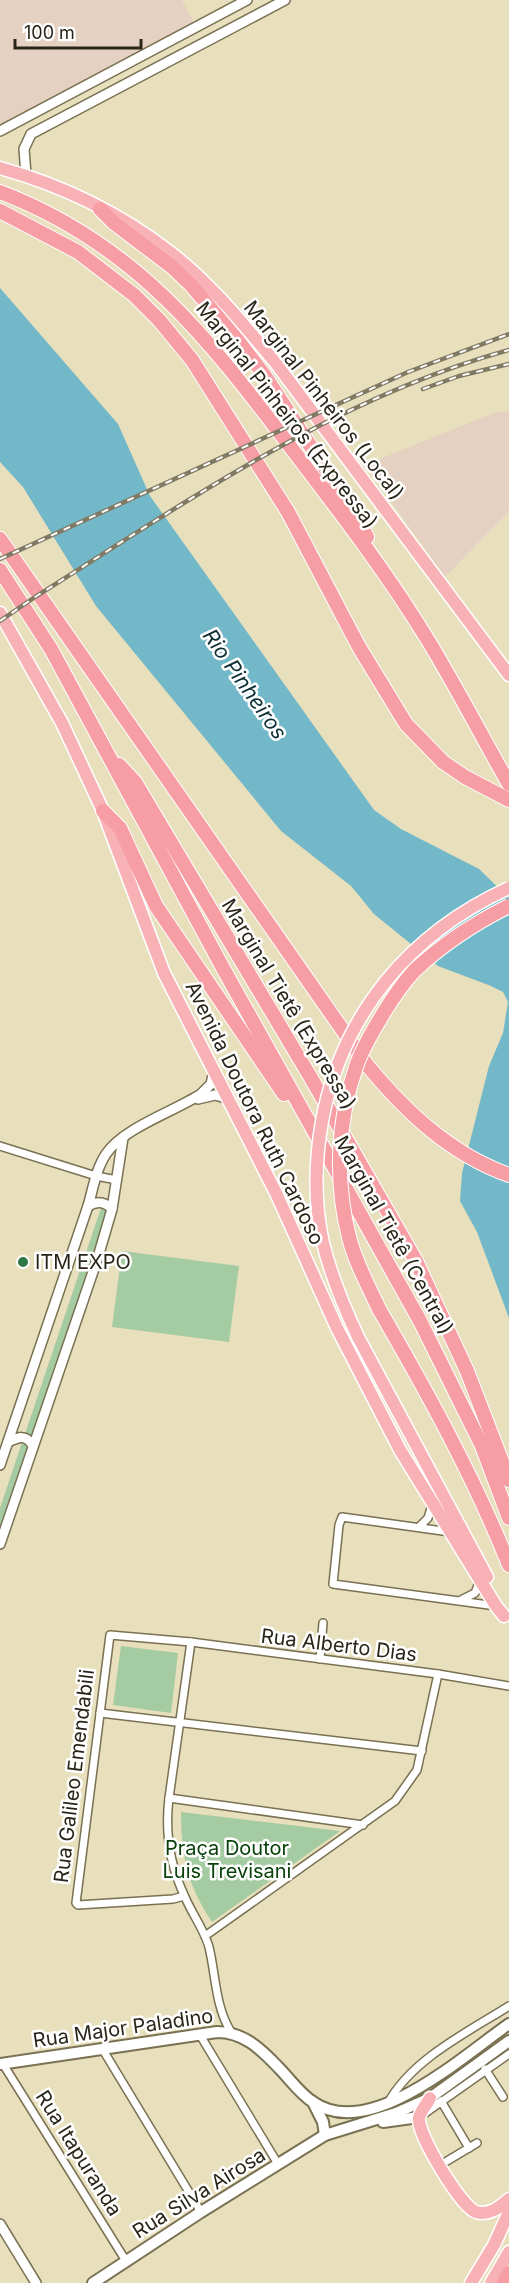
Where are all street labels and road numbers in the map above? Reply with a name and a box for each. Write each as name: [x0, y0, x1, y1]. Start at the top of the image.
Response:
street label: Marginal Pinheiros (Local): [239, 296, 409, 504]
street label: Marginal Pinheiros (Expressa): [191, 297, 383, 533]
street label: Marginal Tietê (Expressa): [217, 894, 361, 1114]
street label: Avenida Doutora Ruth Cardoso: [181, 977, 329, 1249]
street label: Marginal Tietê (Central): [329, 1132, 459, 1338]
street label: Rua Alberto Dias: [260, 1624, 418, 1666]
street label: Rua Galileo Emendabili: [49, 1668, 99, 1884]
street label: Rua Major Paladino: [31, 2003, 215, 2053]
street label: Rua Itapuranda: [31, 2086, 127, 2220]
street label: Rua Silva Airosa: [128, 2143, 270, 2243]

